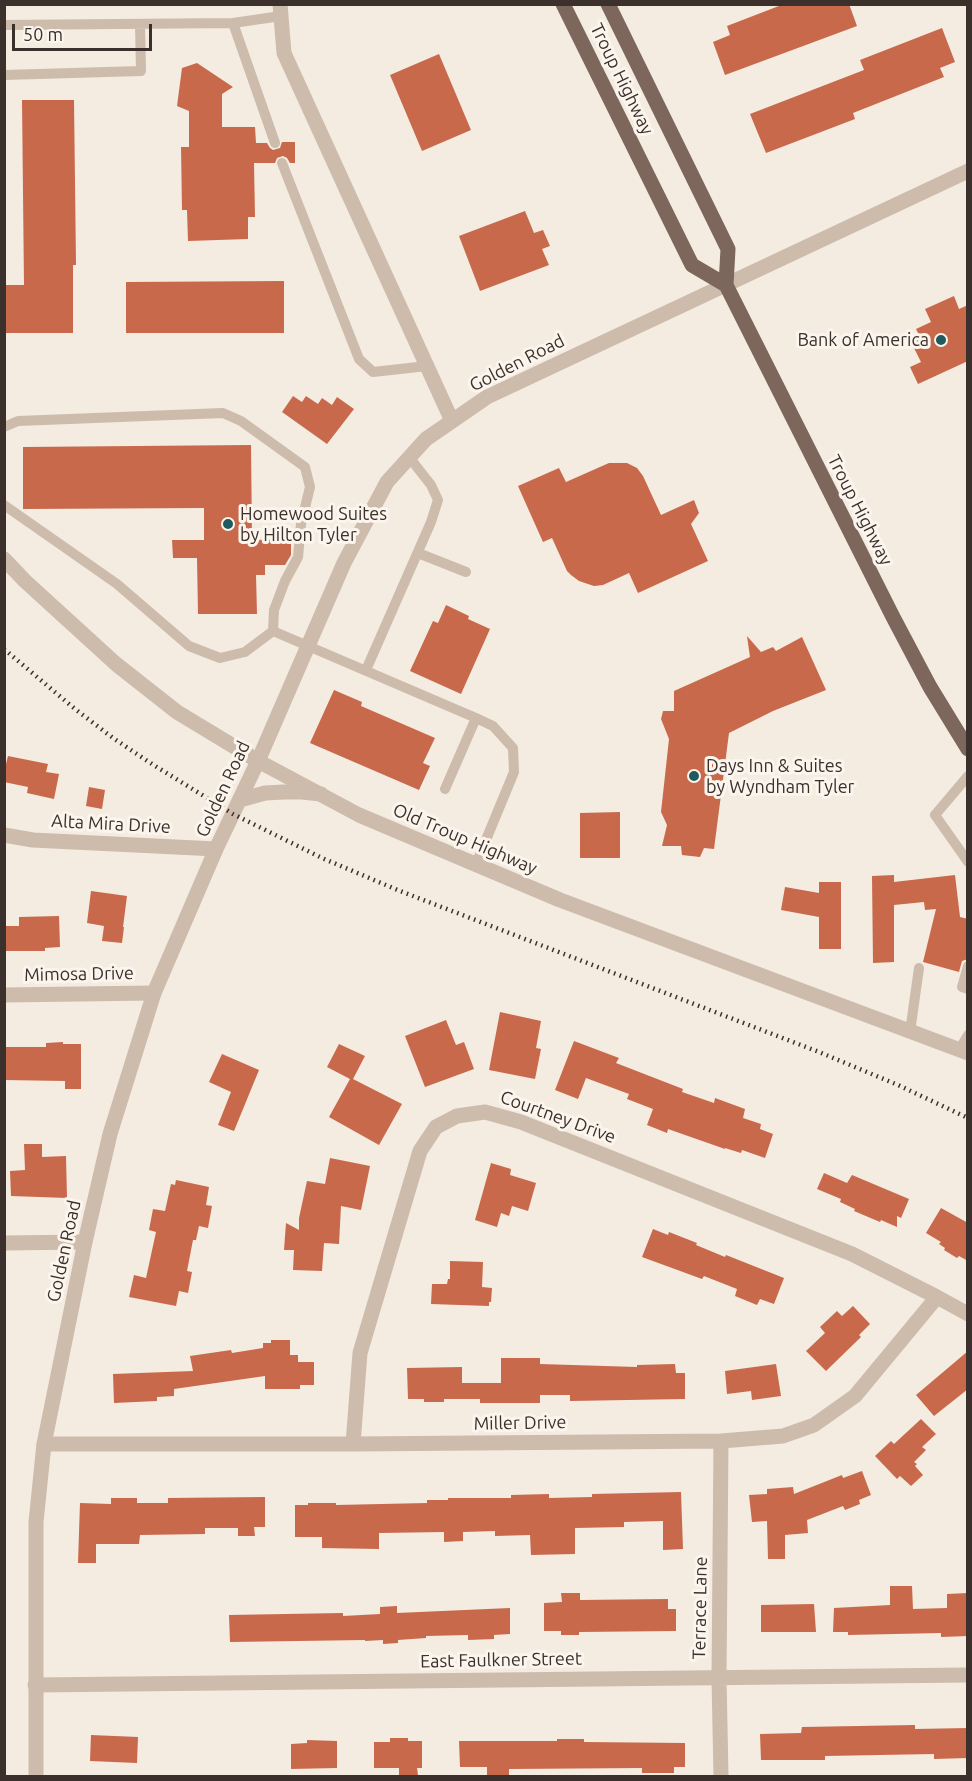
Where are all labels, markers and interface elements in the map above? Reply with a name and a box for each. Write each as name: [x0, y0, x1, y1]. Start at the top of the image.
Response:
scale bar: [15, 12, 154, 50]
street label: Troup Highway: [586, 20, 658, 138]
text: 50 m: [23, 24, 63, 44]
place label: Bank of America: [797, 329, 929, 351]
street label: Golden Road: [466, 330, 568, 396]
marker: Bank of America: [934, 333, 948, 347]
street label: Troup Highway: [823, 451, 897, 569]
place label: Homewood Suites by Hilton Tyler: [240, 503, 387, 546]
marker: Homewood Suites by Hilton Tyler: [221, 517, 235, 531]
street label: Golden Road: [191, 738, 255, 840]
place label: Days Inn & Suites by Wyndham Tyler: [706, 755, 854, 798]
marker: Days Inn & Suites by Wyndham Tyler: [687, 769, 701, 783]
street label: Old Troup Highway: [390, 799, 540, 879]
street label: Alta Mira Drive: [51, 810, 171, 838]
street label: Mimosa Drive: [24, 962, 134, 986]
street label: Courtney Drive: [497, 1086, 619, 1148]
street label: Golden Road: [43, 1198, 85, 1304]
street label: Miller Drive: [473, 1411, 567, 1435]
street label: Terrace Lane: [688, 1556, 712, 1660]
street label: East Faulkner Street: [420, 1648, 582, 1672]

